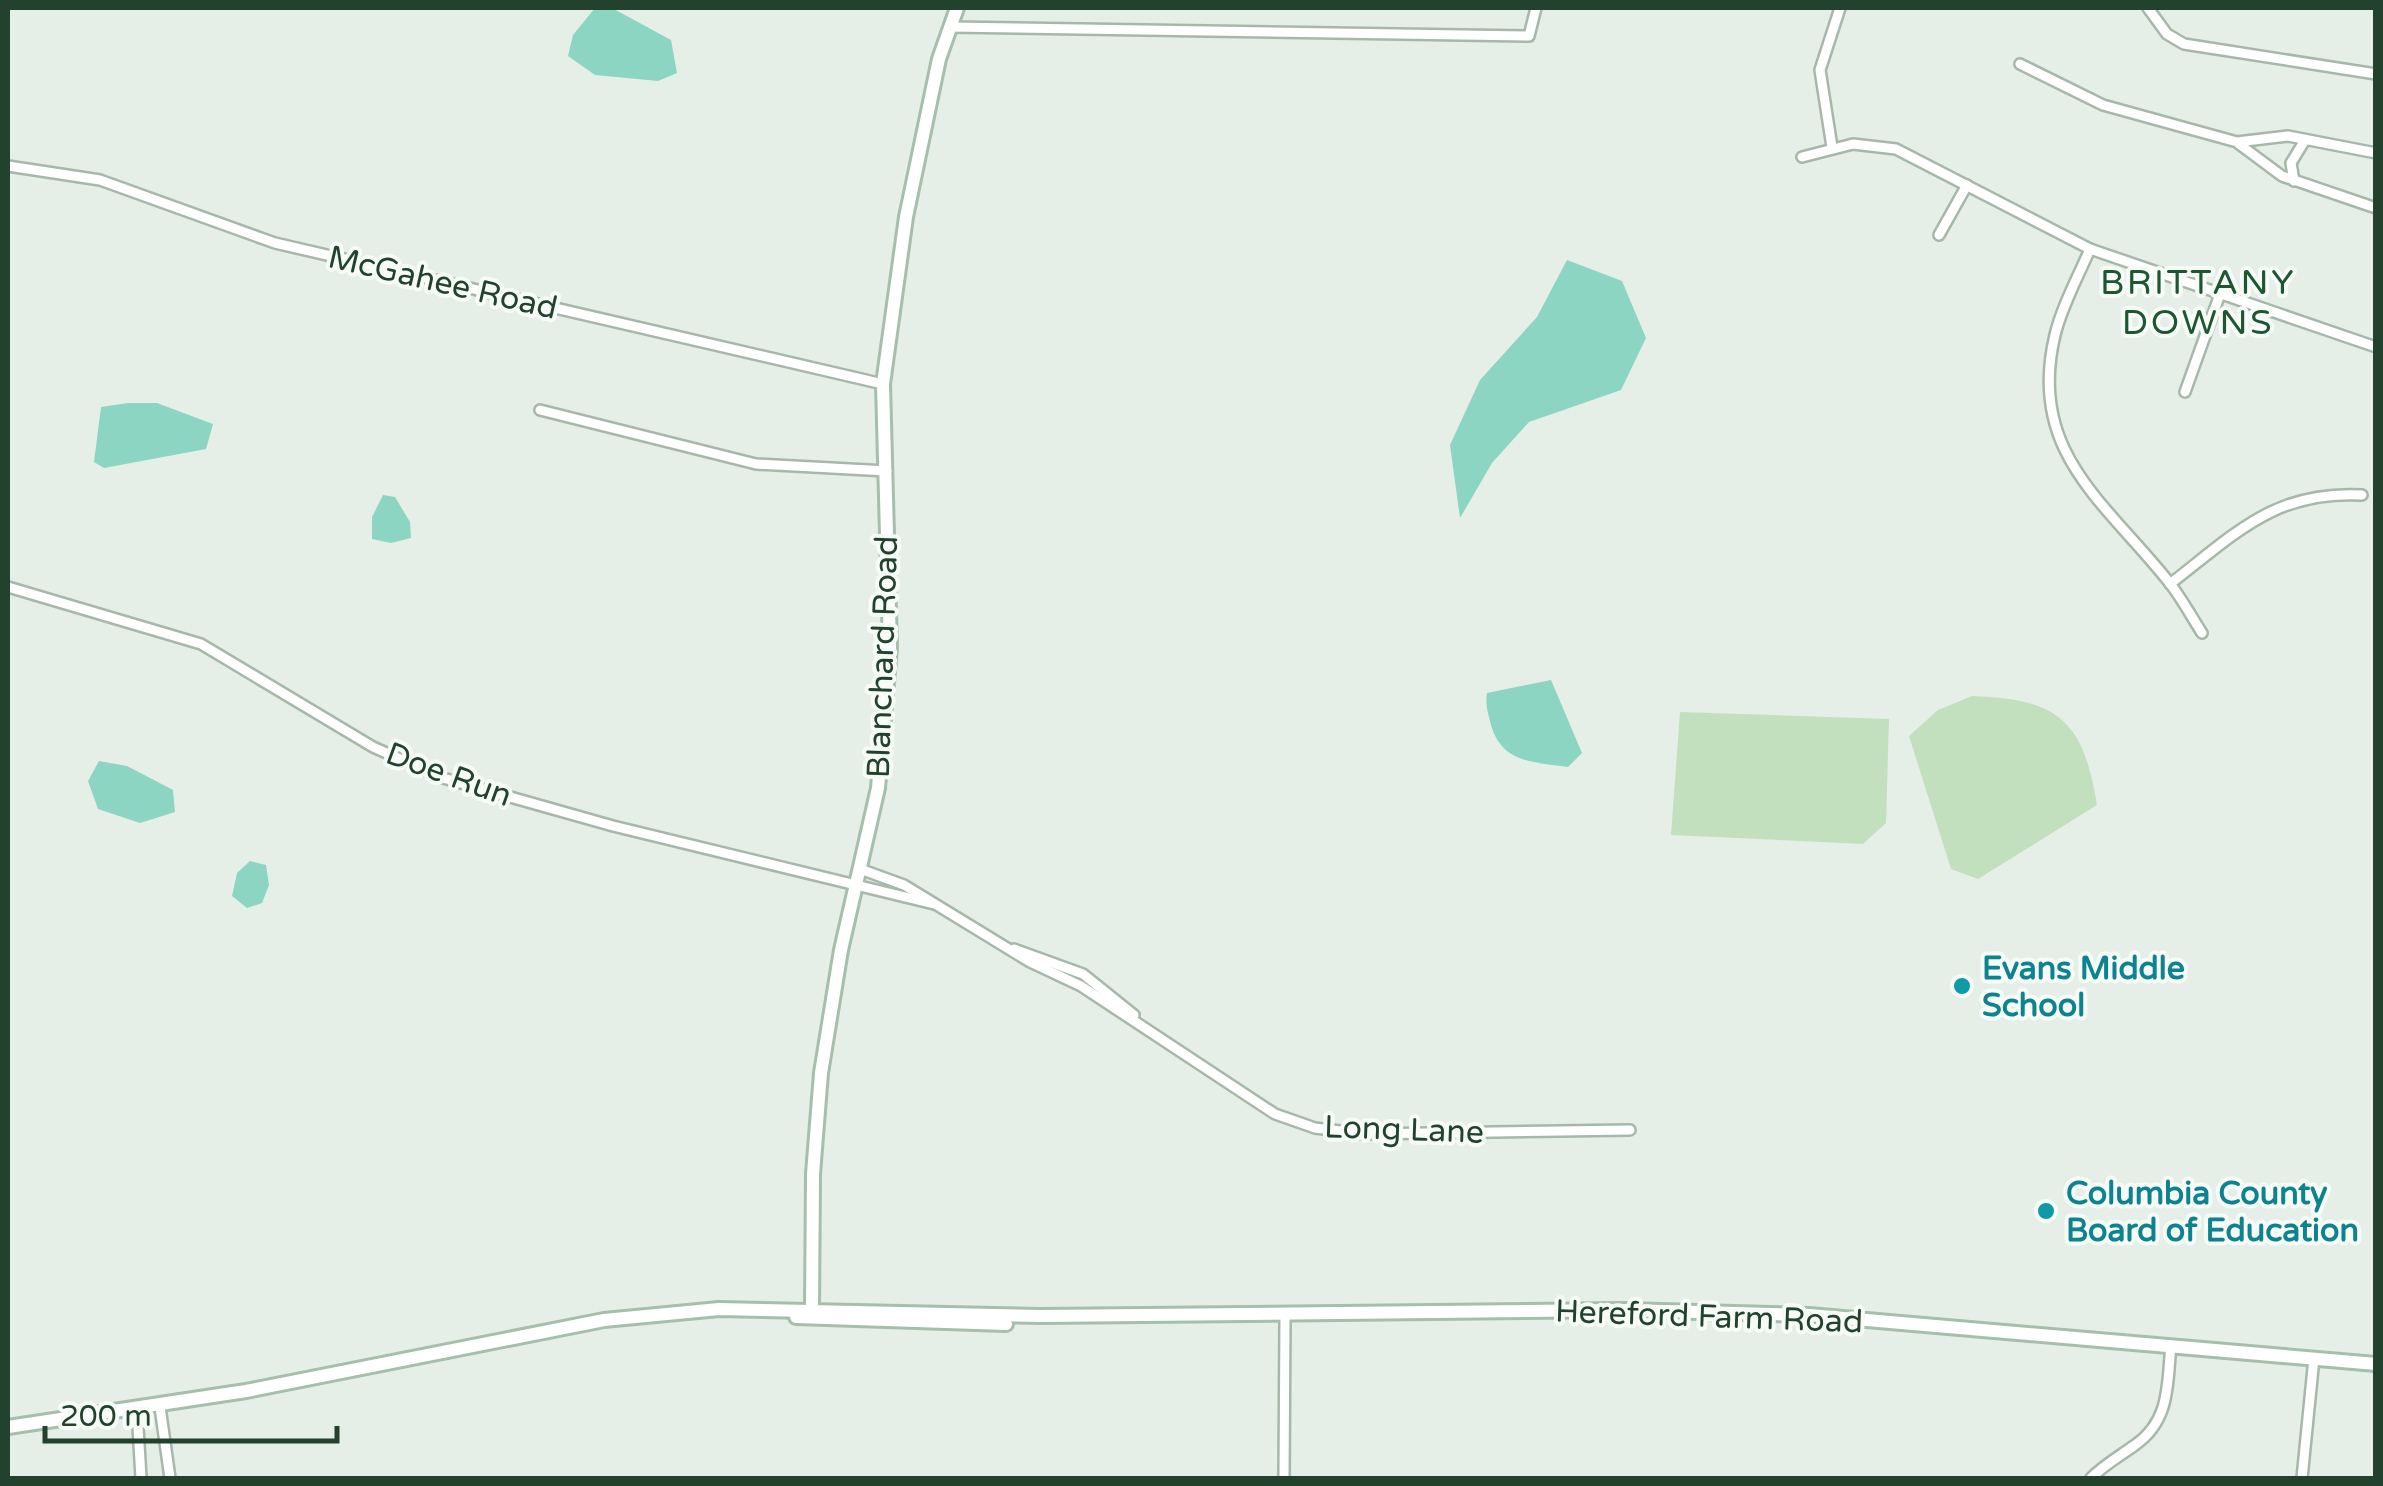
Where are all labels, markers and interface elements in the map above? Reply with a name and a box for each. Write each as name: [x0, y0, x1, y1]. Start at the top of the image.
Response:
street label: McGahee Road: [325, 238, 561, 328]
district label: BRITTANY DOWNS: [2100, 262, 2296, 344]
street label: Blanchard Road: [860, 535, 906, 779]
street label: Doe Run: [381, 735, 517, 815]
place label: Evans Middle School: [1982, 950, 2185, 1025]
marker: Evans Middle School: [1951, 975, 1973, 997]
street label: Long Lane: [1323, 1108, 1485, 1152]
place label: Columbia County Board of Education: [2066, 1175, 2359, 1250]
marker: Columbia County Board of Education: [2035, 1200, 2057, 1222]
street label: Hereford Farm Road: [1554, 1293, 1864, 1341]
scale bar: [45, 1381, 338, 1443]
text: 200 m: [60, 1398, 152, 1435]

